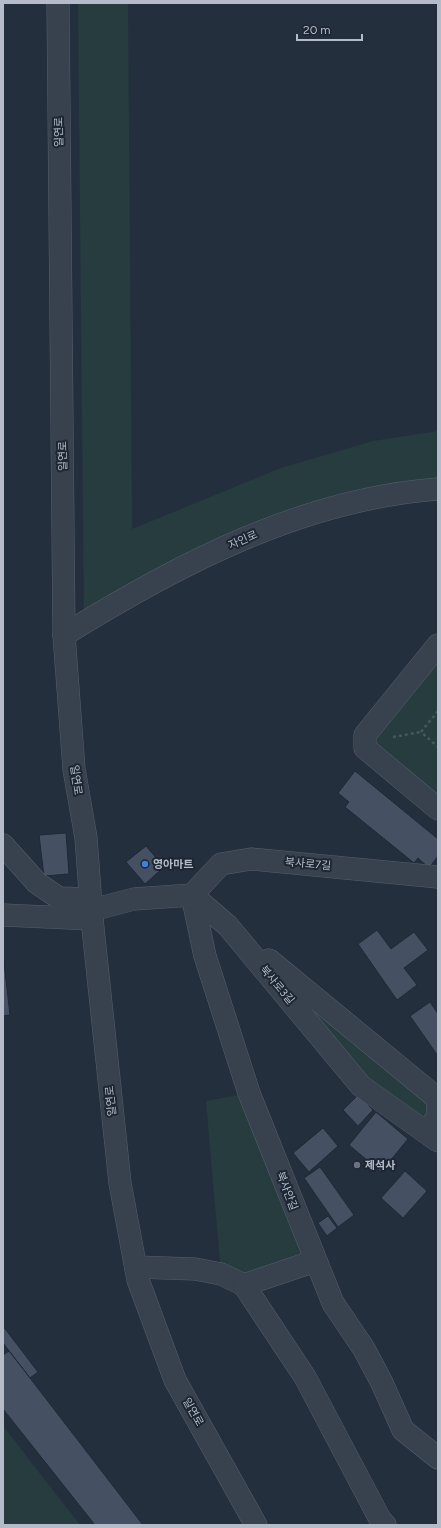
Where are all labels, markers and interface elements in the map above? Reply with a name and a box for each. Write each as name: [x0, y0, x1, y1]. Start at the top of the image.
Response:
scale bar: [297, 16, 362, 42]
text: 20 m: [303, 23, 331, 37]
street label: 일연로: [52, 117, 66, 147]
street label: 일연로: [56, 441, 70, 471]
street label: 자인로: [226, 528, 260, 552]
street label: 일연로: [67, 764, 85, 796]
street label: 북사로7길: [284, 856, 332, 872]
place label: 영아마트: [153, 858, 193, 871]
marker: 영아마트: [140, 859, 150, 869]
street label: 북사로3길: [257, 963, 297, 1007]
street label: 일연로: [103, 1085, 119, 1117]
place label: 제석사: [365, 1159, 395, 1172]
marker: 제석사: [352, 1160, 362, 1170]
street label: 북사안길: [274, 1170, 300, 1212]
street label: 일연로: [180, 1396, 206, 1428]

